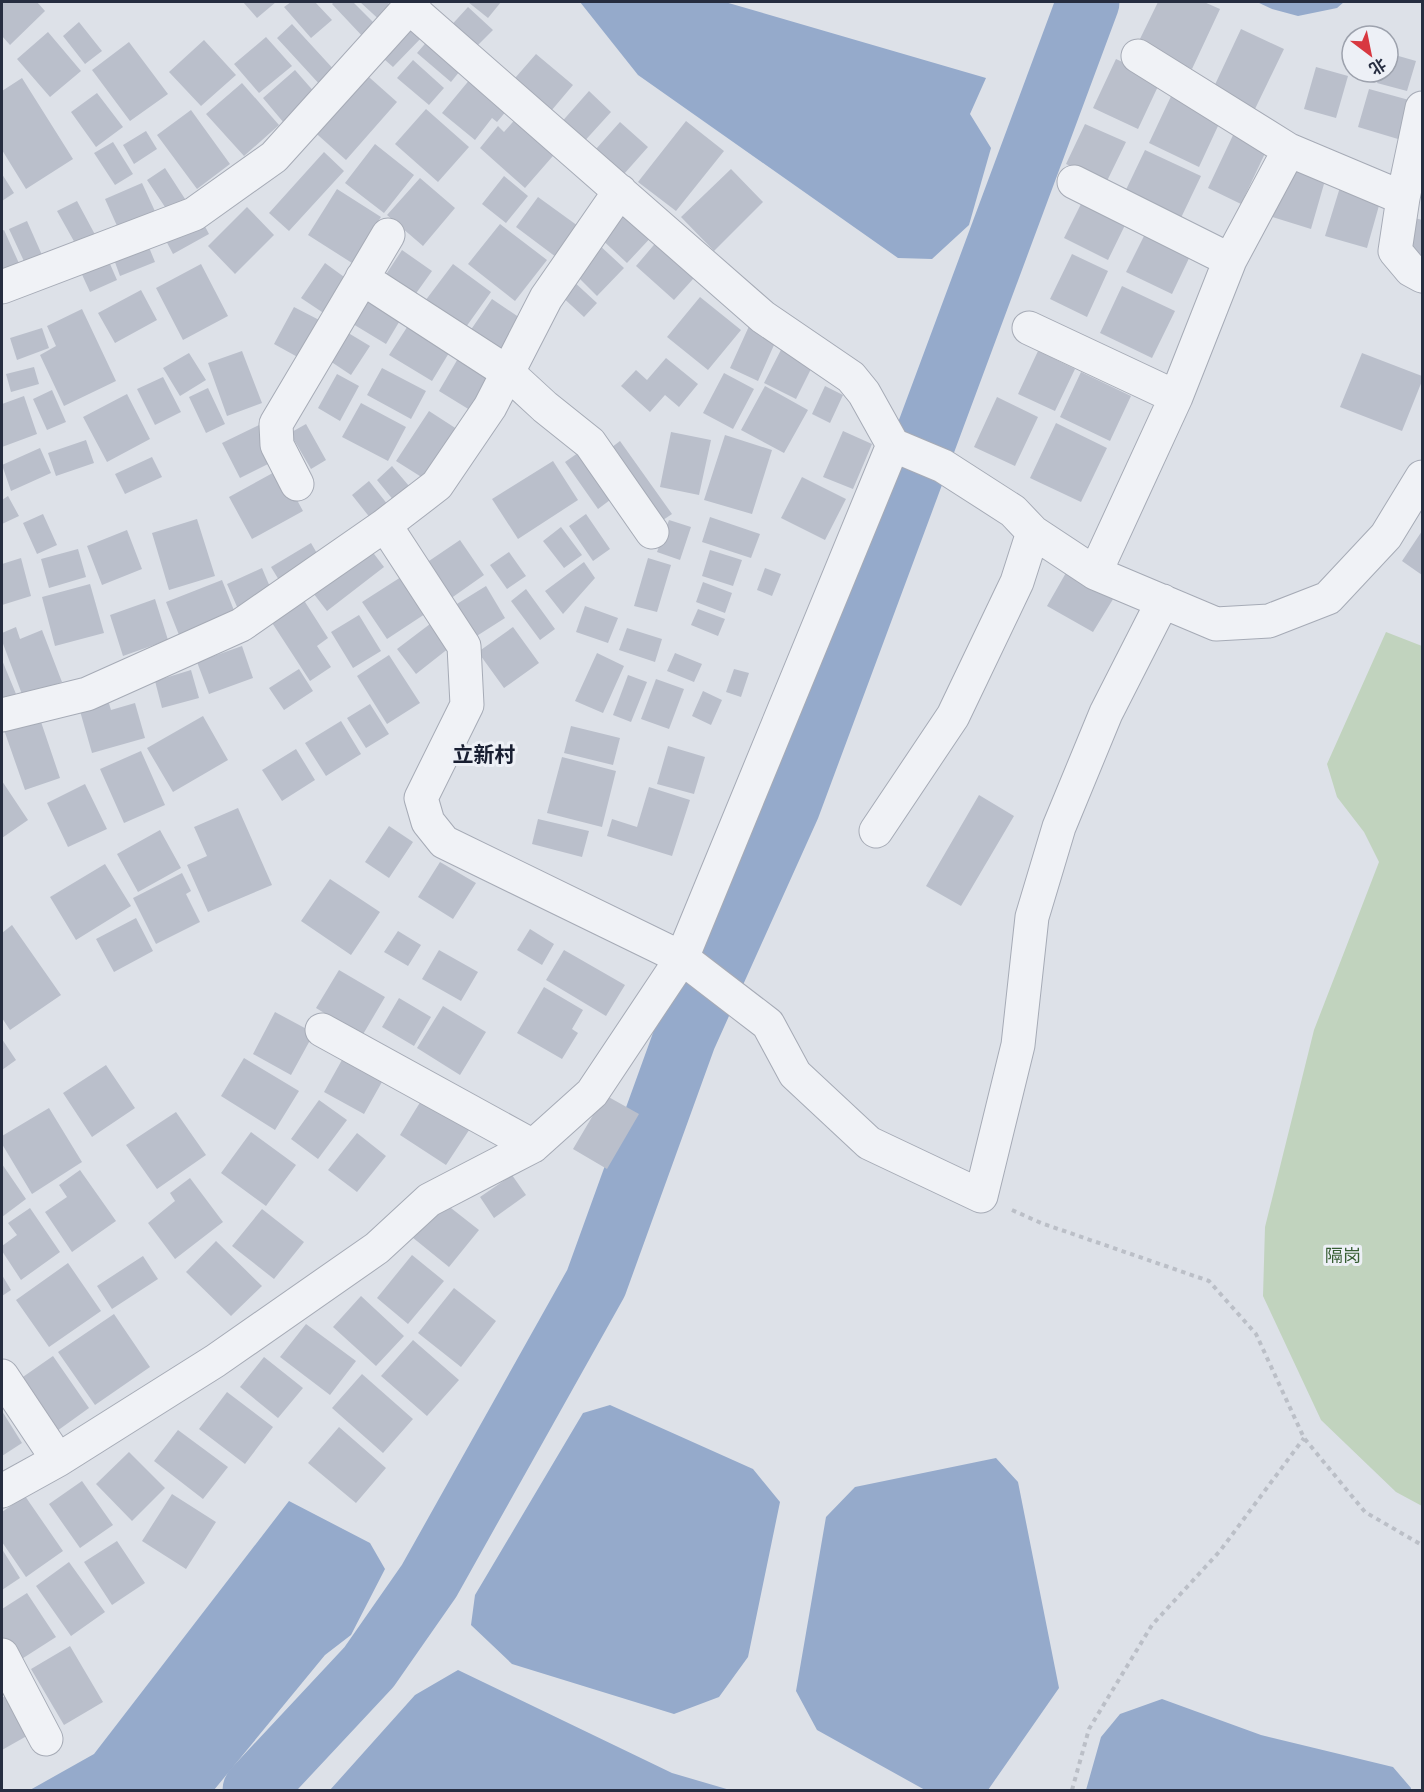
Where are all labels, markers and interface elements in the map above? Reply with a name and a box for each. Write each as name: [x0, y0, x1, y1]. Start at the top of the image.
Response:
north arrow: [1340, 24, 1400, 84]
text: 北: [1366, 54, 1390, 79]
district label: 立新村: [453, 741, 516, 768]
park label: 隔岗: [1325, 1244, 1361, 1267]

